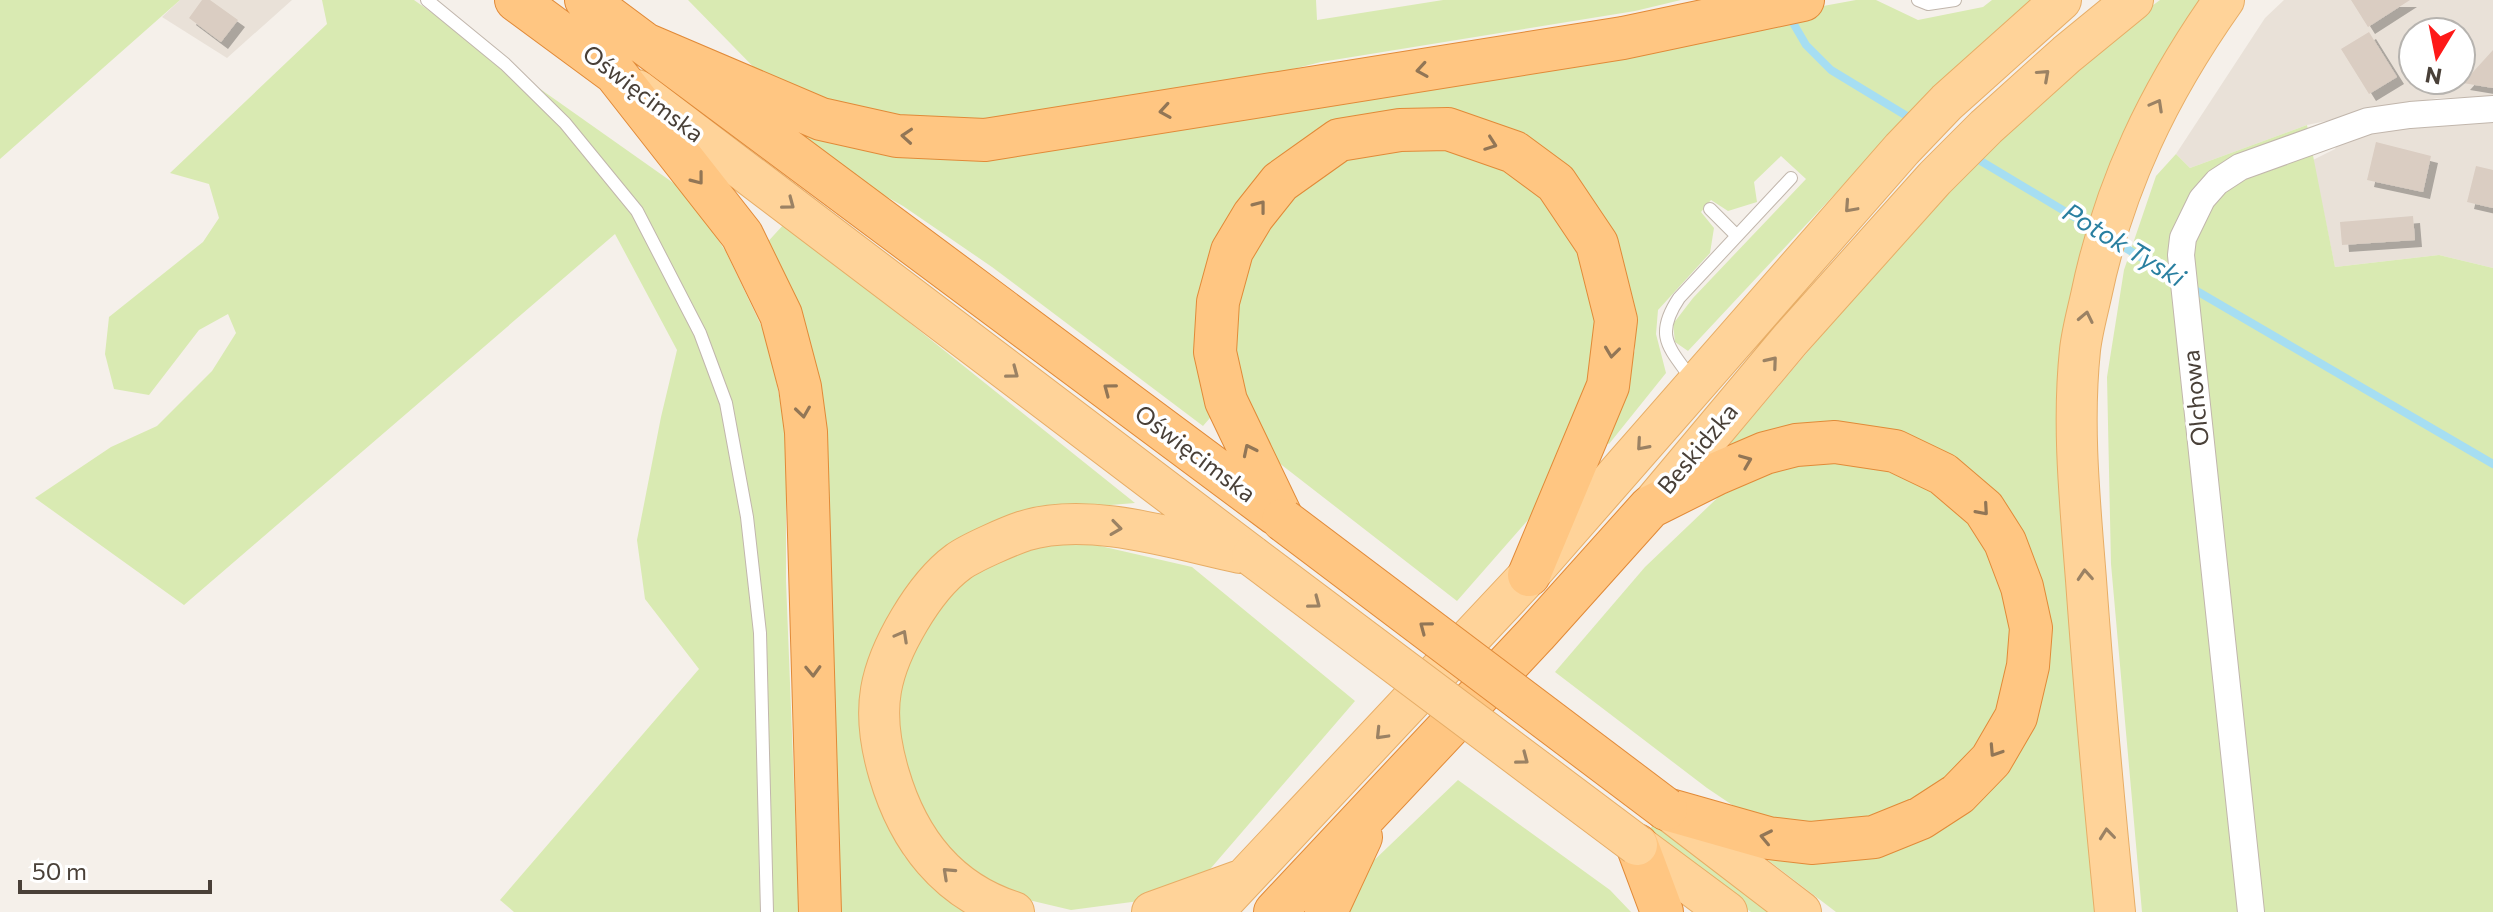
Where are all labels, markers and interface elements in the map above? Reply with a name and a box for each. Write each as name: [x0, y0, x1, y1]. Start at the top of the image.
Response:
north arrow: [2397, 16, 2477, 96]
street label: Oświęcimska: [578, 38, 710, 148]
one-way arrow: [1415, 61, 1428, 78]
text: N: [2423, 61, 2444, 91]
one-way arrow: [2034, 71, 2049, 85]
one-way arrow: [2148, 99, 2163, 113]
one-way arrow: [1158, 102, 1172, 119]
one-way arrow: [900, 128, 913, 145]
one-way arrow: [1484, 135, 1498, 151]
one-way arrow: [688, 170, 702, 185]
one-way arrow: [781, 195, 795, 209]
water label: Potok Tyski: [2058, 195, 2193, 293]
one-way arrow: [1846, 198, 1860, 213]
one-way arrow: [1251, 200, 1265, 215]
one-way arrow: [2077, 310, 2094, 324]
one-way arrow: [1604, 346, 1621, 359]
street label: Olchowa: [2175, 349, 2214, 448]
one-way arrow: [1762, 356, 1777, 371]
one-way arrow: [1004, 363, 1019, 377]
one-way arrow: [1103, 384, 1118, 398]
street label: Beskidzka: [1651, 397, 1743, 499]
street label: Oświęcimska: [1130, 398, 1262, 508]
one-way arrow: [794, 405, 811, 419]
one-way arrow: [1637, 436, 1652, 450]
one-way arrow: [1243, 443, 1259, 458]
one-way arrow: [1737, 455, 1752, 471]
one-way arrow: [1974, 501, 1988, 515]
one-way arrow: [1110, 519, 1123, 536]
one-way arrow: [2077, 568, 2094, 581]
one-way arrow: [1306, 593, 1321, 607]
one-way arrow: [1419, 622, 1433, 636]
one-way arrow: [892, 631, 908, 645]
one-way arrow: [804, 665, 822, 678]
one-way arrow: [1375, 725, 1390, 739]
one-way arrow: [1990, 743, 2005, 757]
one-way arrow: [1514, 750, 1528, 764]
one-way arrow: [2099, 828, 2116, 841]
one-way arrow: [1760, 829, 1774, 846]
scale bar: [20, 844, 210, 894]
text: 50 m: [32, 856, 87, 885]
one-way arrow: [942, 868, 957, 882]

